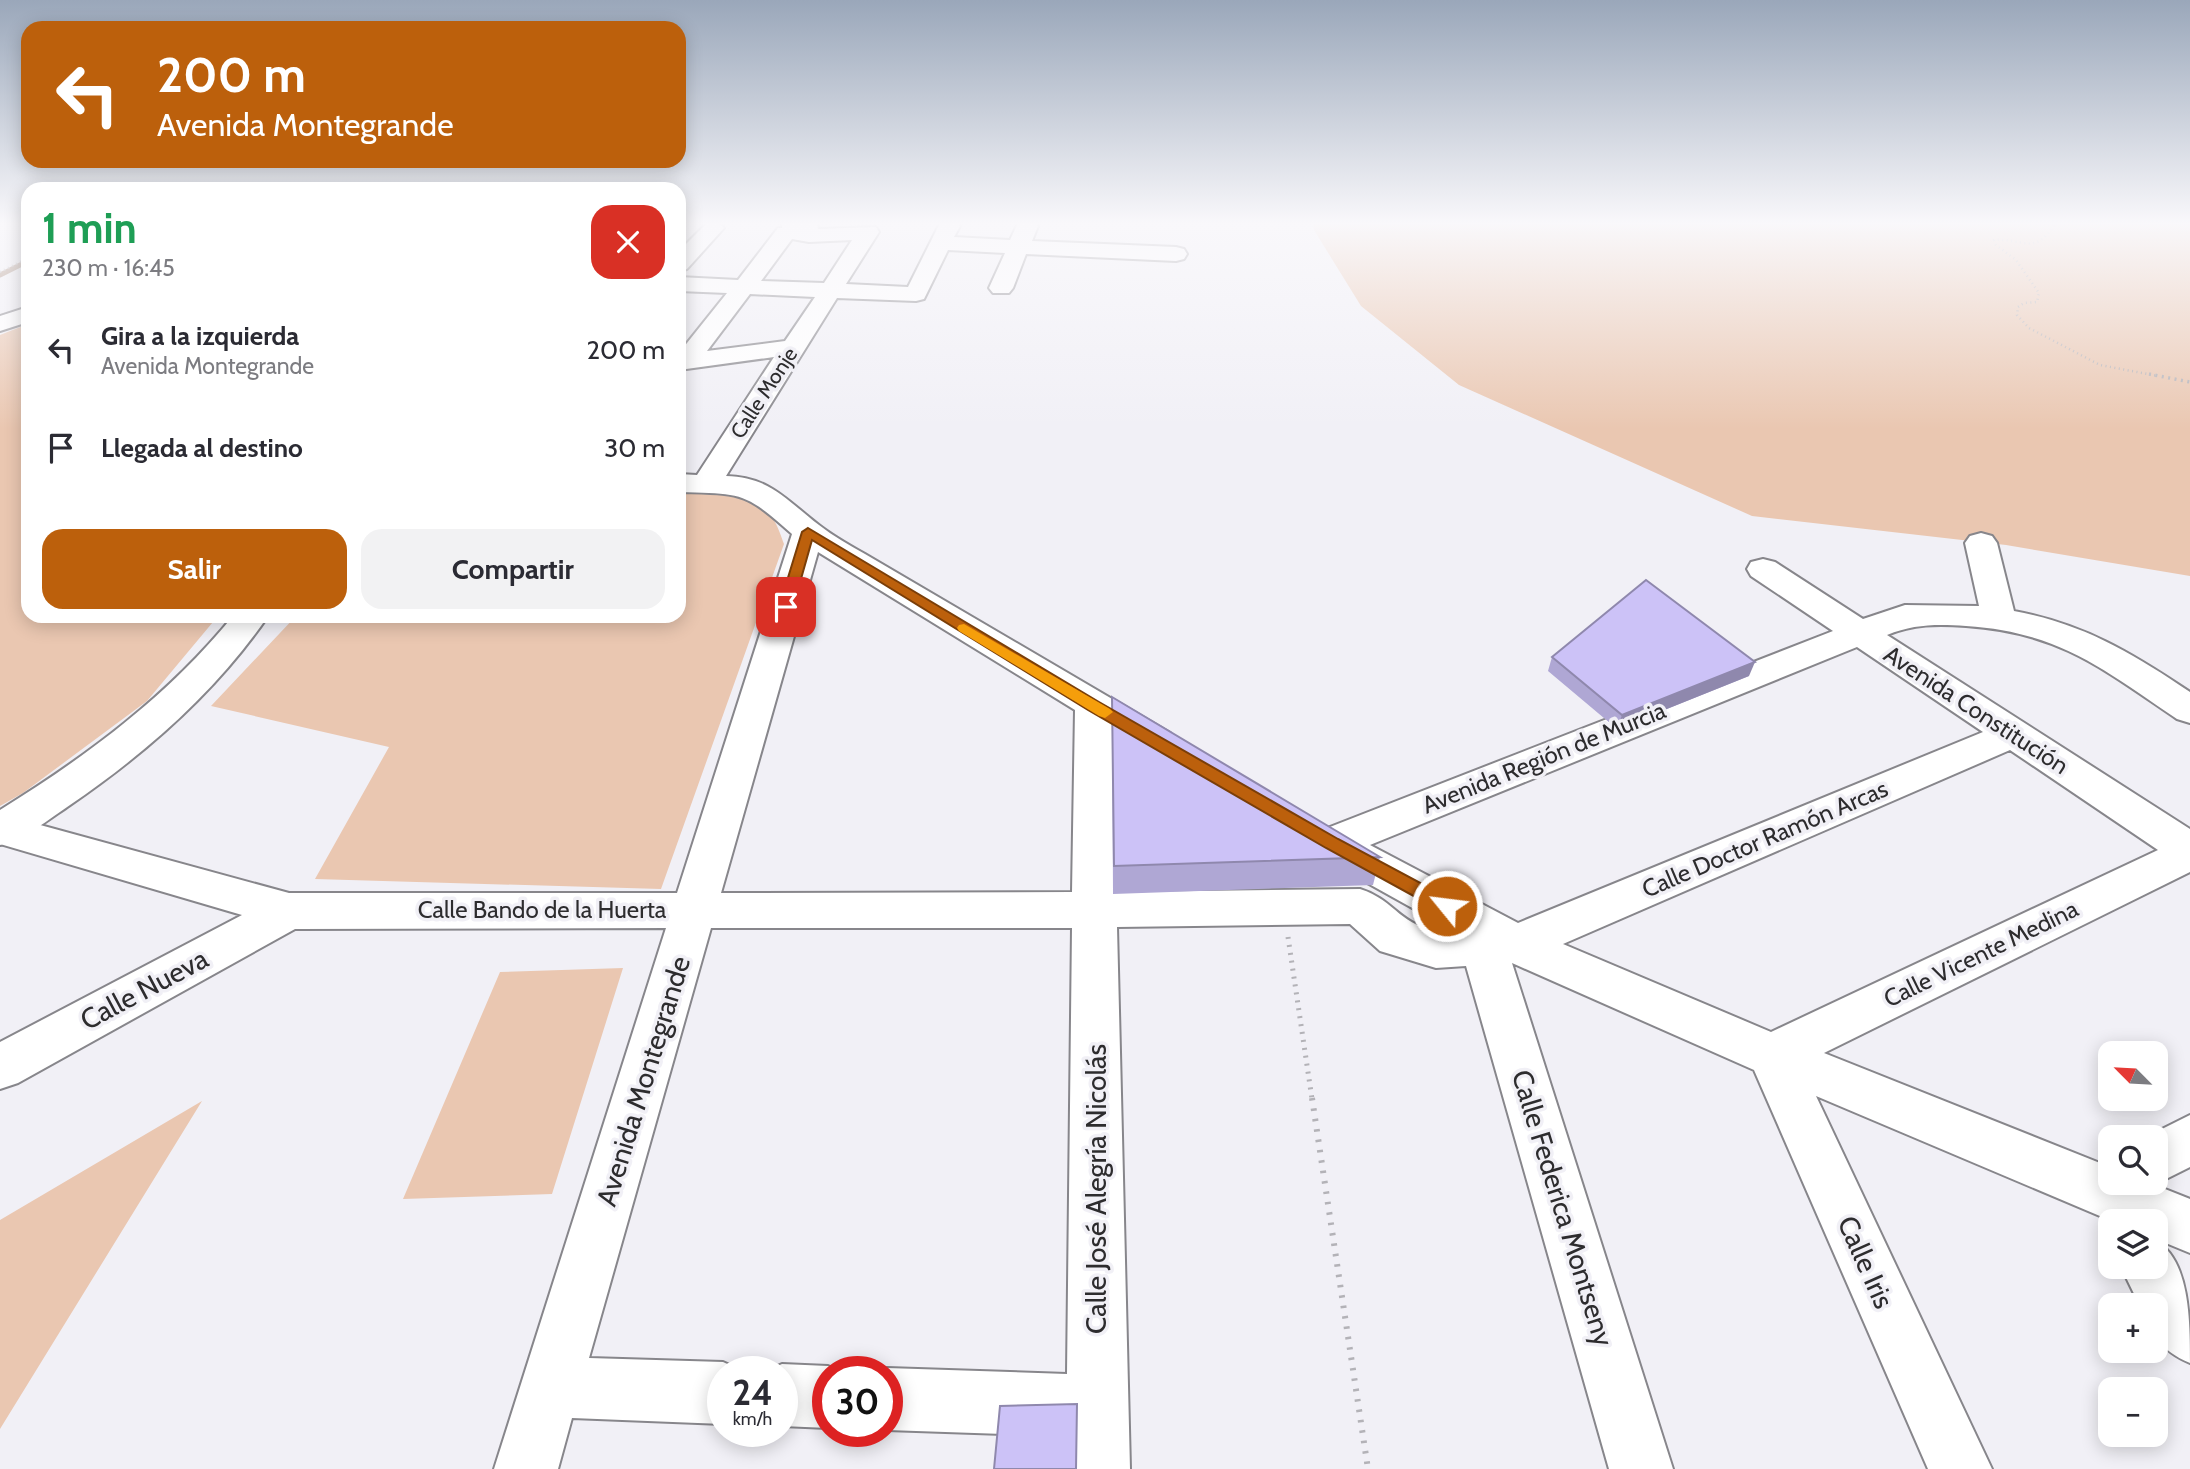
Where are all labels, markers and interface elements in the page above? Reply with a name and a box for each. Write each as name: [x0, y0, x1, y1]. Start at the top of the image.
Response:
text: 200 m: [157, 45, 306, 104]
icon: left: [42, 49, 133, 140]
text: Avenida Montegrande: [157, 105, 454, 144]
text: 1 min: [42, 202, 137, 254]
button: close: [591, 205, 665, 279]
text: 230 m · 16:45: [42, 254, 175, 282]
text: Gira a la izquierda: [101, 320, 299, 352]
icon: left: [42, 331, 80, 369]
text: 200 m: [586, 334, 665, 366]
street label: Calle Monje: [725, 342, 803, 444]
text: Avenida Montegrande: [101, 352, 314, 380]
icon: arrive: [42, 429, 80, 467]
text: Llegada al destino: [101, 432, 303, 464]
text: 30 m: [604, 432, 665, 464]
button: Salir: [42, 529, 347, 609]
button: Compartir: [361, 529, 665, 609]
pin: [756, 577, 816, 637]
icon: arrive: [767, 588, 805, 626]
street label: Avenida Constitución: [1879, 639, 2074, 780]
street label: Avenida Región de Murcia: [1418, 695, 1670, 820]
street label: Calle Doctor Ramón Arcas: [1638, 774, 1892, 903]
position arrow: [1410, 869, 1484, 943]
street label: Calle Vicente Medina: [1879, 894, 2083, 1013]
street label: Calle Bando de la Huerta: [418, 895, 667, 924]
street label: Calle Nueva: [74, 941, 214, 1037]
street label: Avenida Montegrande: [589, 952, 697, 1210]
north arrow: [2098, 1041, 2168, 1111]
map controls: [2098, 1041, 2168, 1447]
street label: Calle José Alegría Nicolás: [1079, 1044, 1113, 1334]
street label: Calle Federica Montseny: [1505, 1066, 1621, 1350]
button: search: [2098, 1125, 2168, 1195]
button: layers: [2098, 1209, 2168, 1279]
street label: Calle Iris: [1831, 1210, 1901, 1314]
button: +: [2098, 1293, 2168, 1363]
speed limit sign: 30: [812, 1356, 903, 1447]
text: 24: [732, 1371, 773, 1414]
button: −: [2098, 1377, 2168, 1447]
text: km/h: [733, 1408, 772, 1430]

